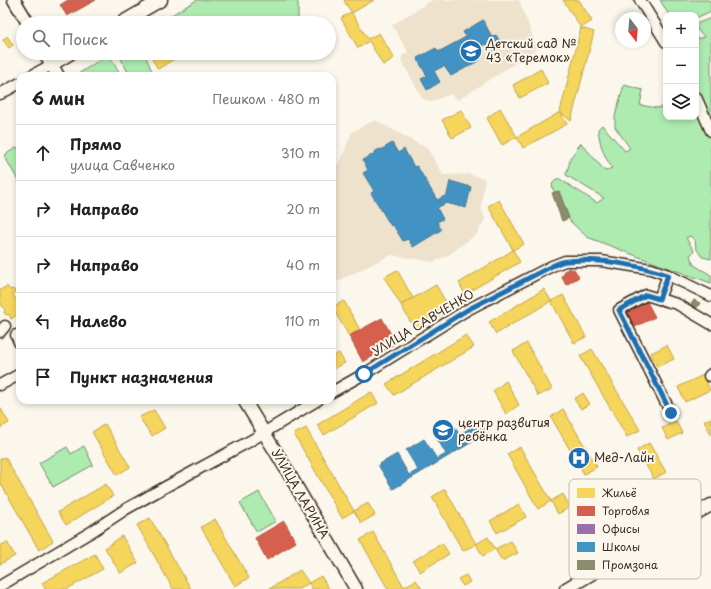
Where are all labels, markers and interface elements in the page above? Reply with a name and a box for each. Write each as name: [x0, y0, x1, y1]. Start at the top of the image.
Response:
north arrow: [615, 12, 651, 48]
map controls: [663, 12, 699, 120]
button: +: [663, 12, 699, 48]
search box: [16, 16, 336, 60]
icon: search: [30, 27, 52, 49]
text: Поиск: [62, 27, 108, 50]
place label: Детский сад № 43 «Теремок»: [485, 34, 576, 66]
school or university icon: Детский сад № 43 «Теремок»: [458, 38, 484, 64]
button: −: [663, 48, 699, 84]
button: layers: [663, 84, 699, 120]
text: 6 мин: [32, 85, 85, 111]
text: Пешком · 480 m: [212, 89, 320, 108]
text: Прямо: [70, 132, 121, 155]
icon: ahead: [32, 142, 54, 164]
text: 310 m: [281, 143, 320, 162]
text: улица Савченко: [70, 155, 175, 174]
text: Направо: [70, 197, 139, 220]
icon: right: [32, 198, 54, 220]
text: 20 m: [286, 199, 320, 218]
text: Направо: [70, 253, 139, 276]
icon: right: [32, 254, 54, 276]
text: 40 m: [286, 255, 320, 274]
street label: УЛИЦА САВЧЕНКО: [368, 284, 477, 360]
text: Налево: [70, 309, 127, 332]
icon: left: [32, 310, 54, 332]
text: 110 m: [285, 311, 320, 330]
text: Пункт назначения: [70, 365, 213, 388]
route start: [355, 365, 373, 383]
icon: arrive: [32, 366, 54, 388]
route end: [662, 404, 680, 422]
place label: центр развития ребёнка: [458, 413, 550, 445]
school or university icon: центр развития ребёнка: [430, 417, 456, 443]
street label: УЛИЦА ЛАРИНА: [268, 445, 334, 542]
hospital icon: Мед-Лайн: [566, 445, 592, 471]
place label: Мед-Лайн: [594, 448, 655, 466]
legend: [569, 479, 701, 579]
text: Жильё: [601, 484, 637, 501]
text: Торговля: [602, 502, 650, 519]
text: Офисы: [602, 520, 640, 537]
text: Школы: [602, 538, 640, 555]
text: Промзона: [602, 556, 658, 573]

